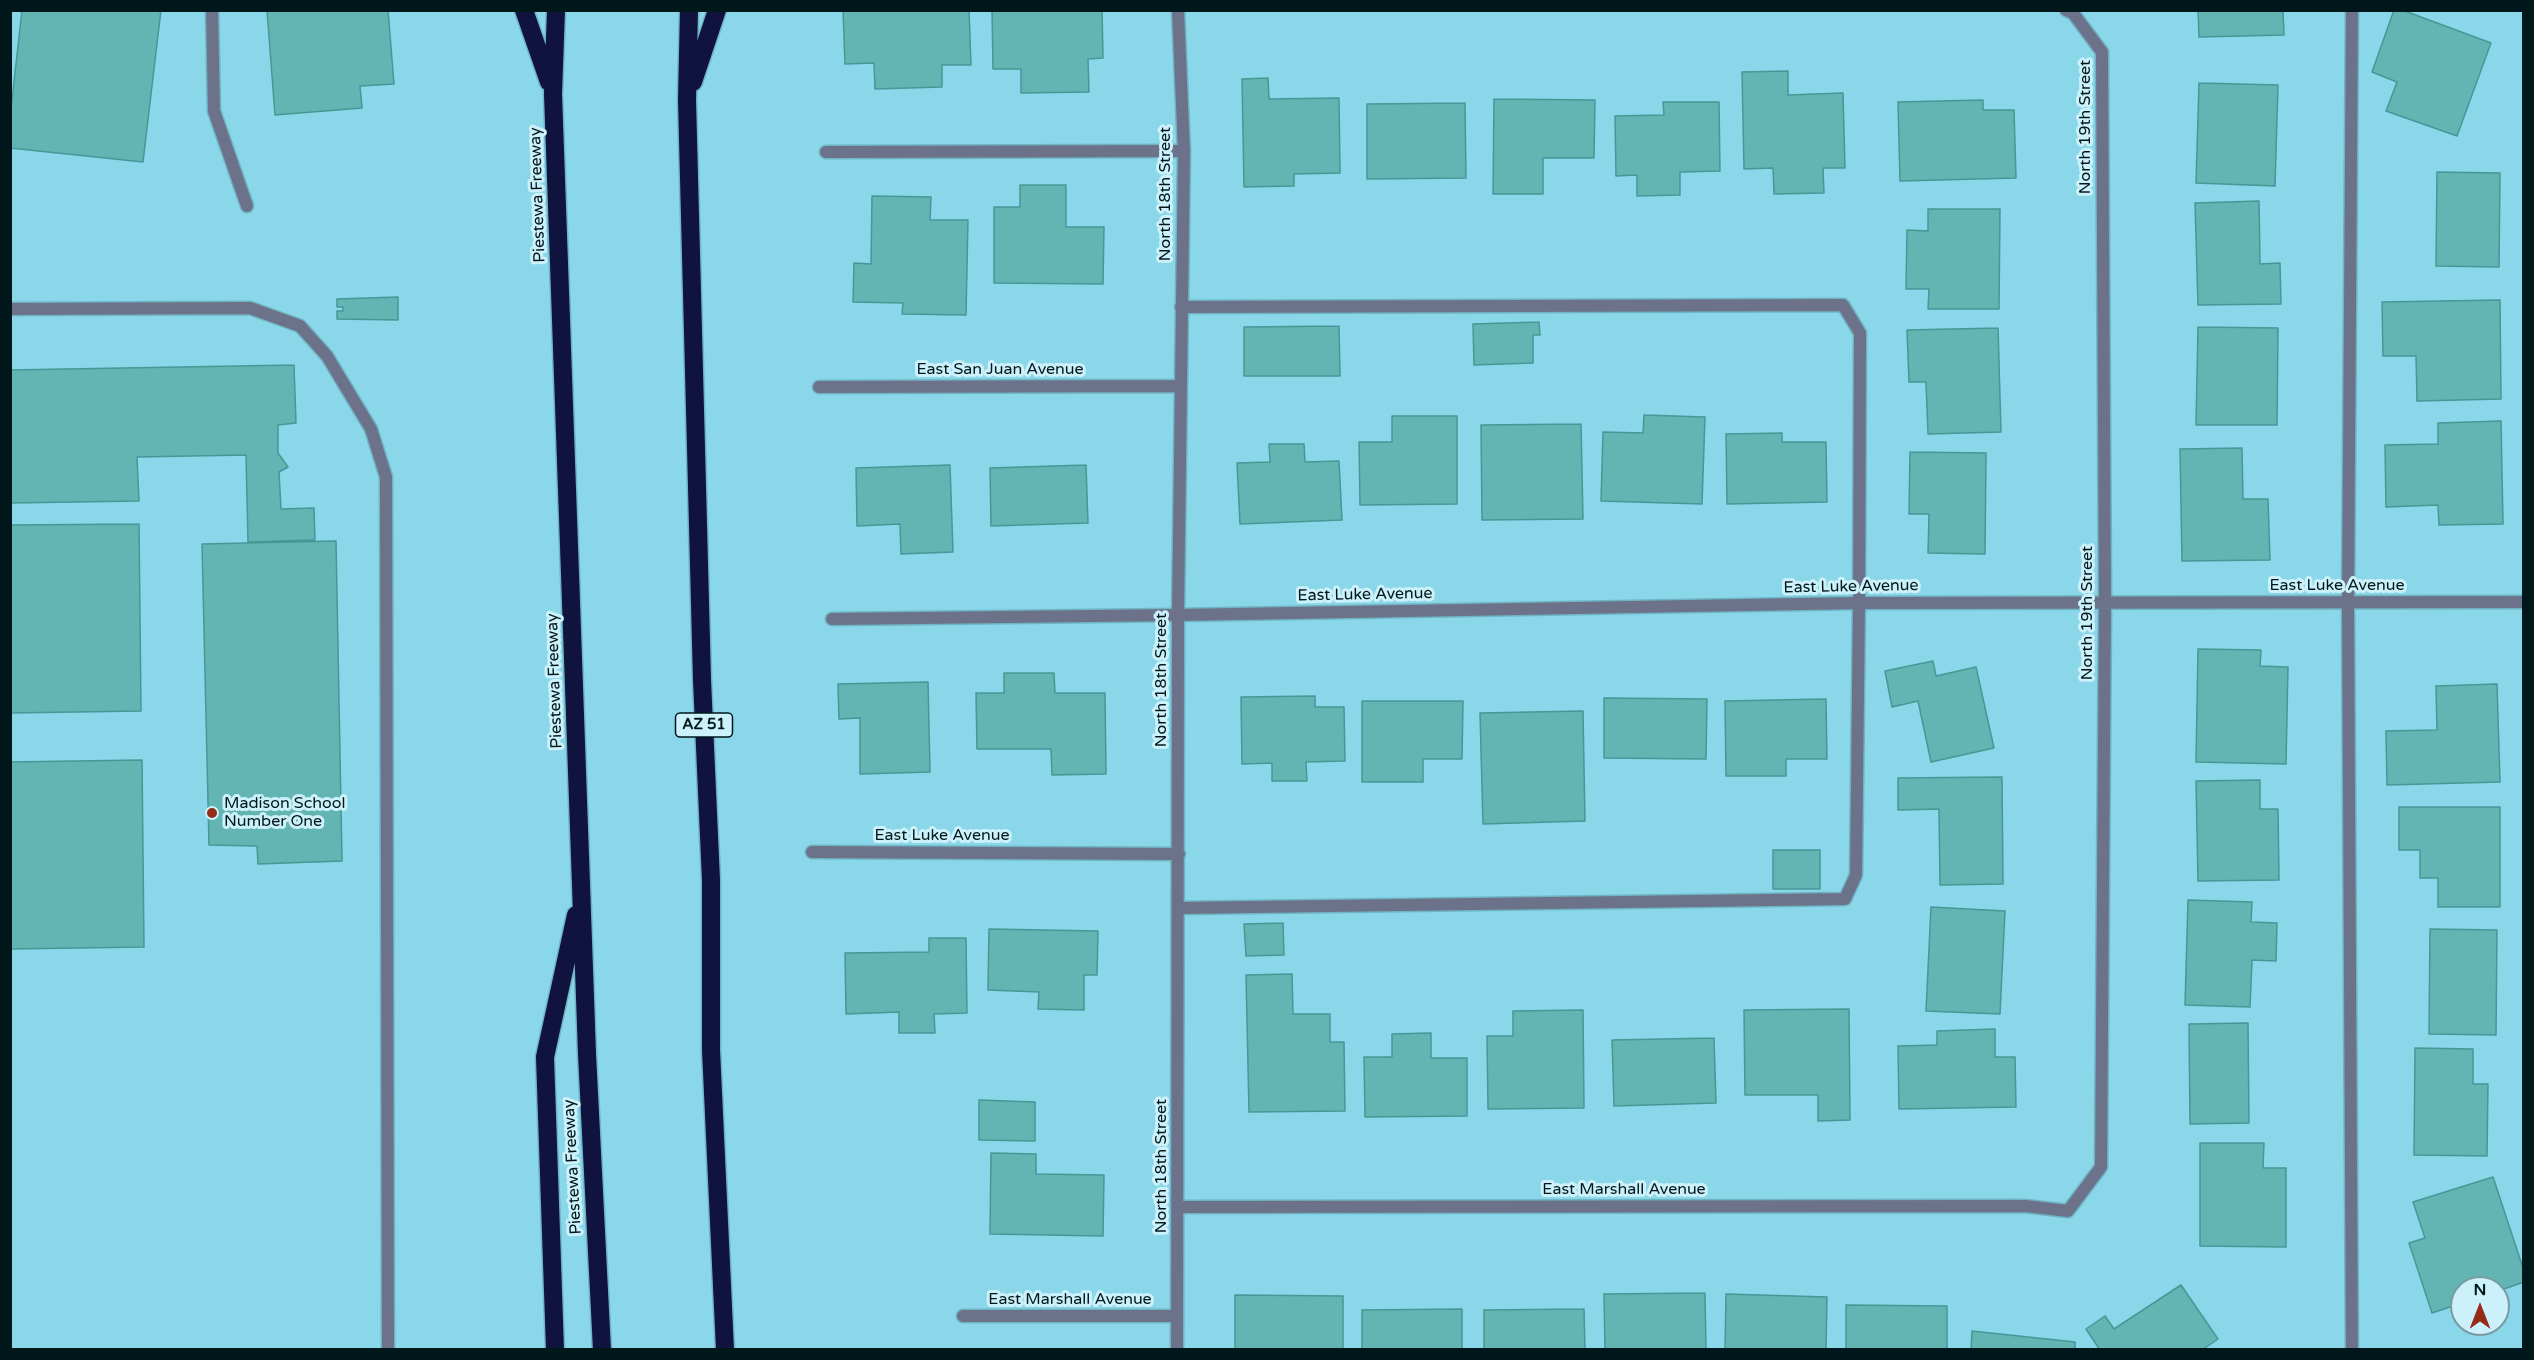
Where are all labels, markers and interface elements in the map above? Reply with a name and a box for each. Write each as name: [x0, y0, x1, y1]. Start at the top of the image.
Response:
street label: North 19th Street: [2076, 60, 2096, 194]
street label: Piestewa Freeway: [526, 127, 550, 263]
street label: North 18th Street: [1156, 127, 1176, 261]
street label: East San Juan Avenue: [916, 360, 1084, 380]
street label: North 19th Street: [2078, 546, 2098, 680]
street label: East Luke Avenue: [1783, 576, 1919, 598]
street label: East Luke Avenue: [2270, 576, 2404, 596]
street label: East Luke Avenue: [1297, 584, 1433, 606]
street label: Piestewa Freeway: [543, 613, 567, 749]
street label: North 18th Street: [1152, 613, 1172, 747]
road number: AZ 51: [676, 713, 732, 737]
place label: Madison School Number One: [224, 794, 345, 832]
marker: Madison School Number One: [205, 806, 219, 820]
street label: East Luke Avenue: [875, 826, 1009, 846]
street label: Piestewa Freeway: [560, 1099, 586, 1235]
street label: North 18th Street: [1152, 1099, 1172, 1233]
street label: East Marshall Avenue: [1542, 1180, 1706, 1200]
north arrow: [2450, 1276, 2510, 1336]
text: N: [2474, 1280, 2486, 1300]
street label: East Marshall Avenue: [988, 1290, 1152, 1310]

